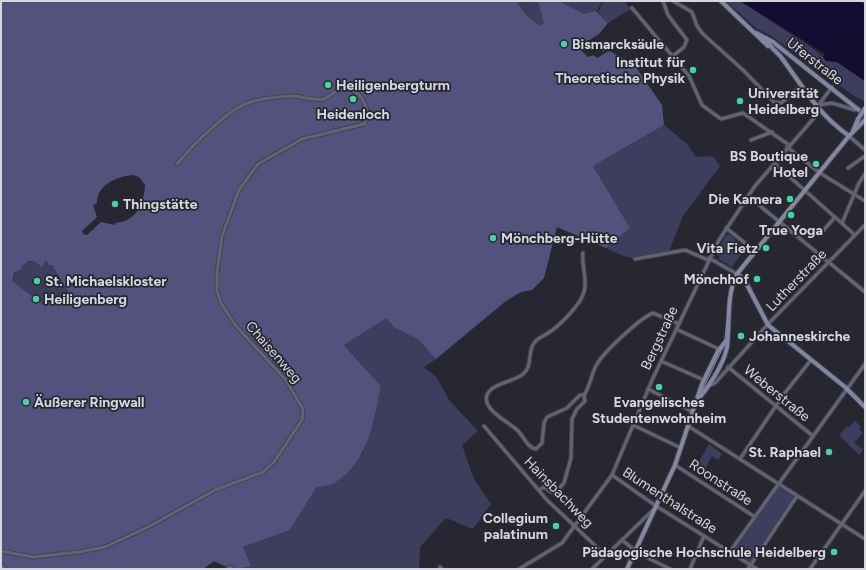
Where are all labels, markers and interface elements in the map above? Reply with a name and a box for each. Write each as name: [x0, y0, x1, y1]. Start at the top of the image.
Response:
street label: Uferstraße: [783, 34, 846, 89]
place label: Bismarcksäule: [572, 36, 664, 53]
marker: Bismarcksäule: [559, 39, 569, 49]
place label: Institut für Theoretische Physik: [555, 54, 686, 87]
marker: Institut für Theoretische Physik: [688, 65, 698, 75]
place label: Heiligenbergturm: [336, 77, 450, 94]
marker: Heiligenbergturm: [323, 80, 333, 90]
place label: Universität Heidelberg: [748, 85, 819, 118]
marker: Heidenloch: [348, 94, 358, 104]
marker: Universität Heidelberg: [735, 96, 745, 106]
place label: Heidenloch: [316, 106, 390, 123]
place label: BS Boutique Hotel: [730, 148, 808, 181]
marker: BS Boutique Hotel: [811, 159, 821, 169]
place label: Die Kamera: [708, 191, 782, 208]
marker: Die Kamera: [785, 194, 795, 204]
place label: Thingstätte: [123, 196, 198, 213]
marker: Thingstätte: [110, 199, 120, 209]
marker: True Yoga: [786, 210, 796, 220]
place label: True Yoga: [759, 222, 823, 239]
place label: Mönchberg-Hütte: [501, 230, 618, 247]
marker: Mönchberg-Hütte: [488, 233, 498, 243]
place label: Vita Fietz: [696, 240, 758, 257]
marker: Vita Fietz: [761, 243, 771, 253]
street label: Lutherstraße: [763, 245, 830, 315]
place label: Mönchhof: [684, 271, 749, 288]
place label: St. Michaelskloster: [45, 273, 167, 290]
marker: Mönchhof: [752, 274, 762, 284]
marker: St. Michaelskloster: [32, 276, 42, 286]
place label: Heiligenberg: [44, 291, 127, 308]
marker: Heiligenberg: [31, 294, 41, 304]
street label: Bergstraße: [637, 303, 682, 373]
street label: Chaisenweg: [242, 318, 305, 387]
place label: Johanneskirche: [749, 328, 851, 345]
marker: Johanneskirche: [736, 331, 746, 341]
street label: Weberstraße: [740, 362, 814, 425]
marker: Evangelisches Studentenwohnheim: [654, 382, 664, 392]
place label: Äußerer Ringwall: [34, 394, 145, 411]
place label: Evangelisches Studentenwohnheim: [592, 394, 726, 427]
marker: Äußerer Ringwall: [21, 397, 31, 407]
place label: St. Raphael: [749, 444, 821, 461]
marker: St. Raphael: [824, 447, 834, 457]
street label: Hainsbachweg: [520, 453, 597, 532]
street label: Roonstraße: [686, 456, 756, 509]
street label: Blumenthalstraße: [619, 464, 721, 538]
place label: Collegium palatinum: [483, 510, 548, 543]
marker: Collegium palatinum: [551, 521, 561, 531]
place label: Pädagogische Hochschule Heidelberg: [582, 544, 826, 561]
marker: Pädagogische Hochschule Heidelberg: [829, 547, 839, 557]

